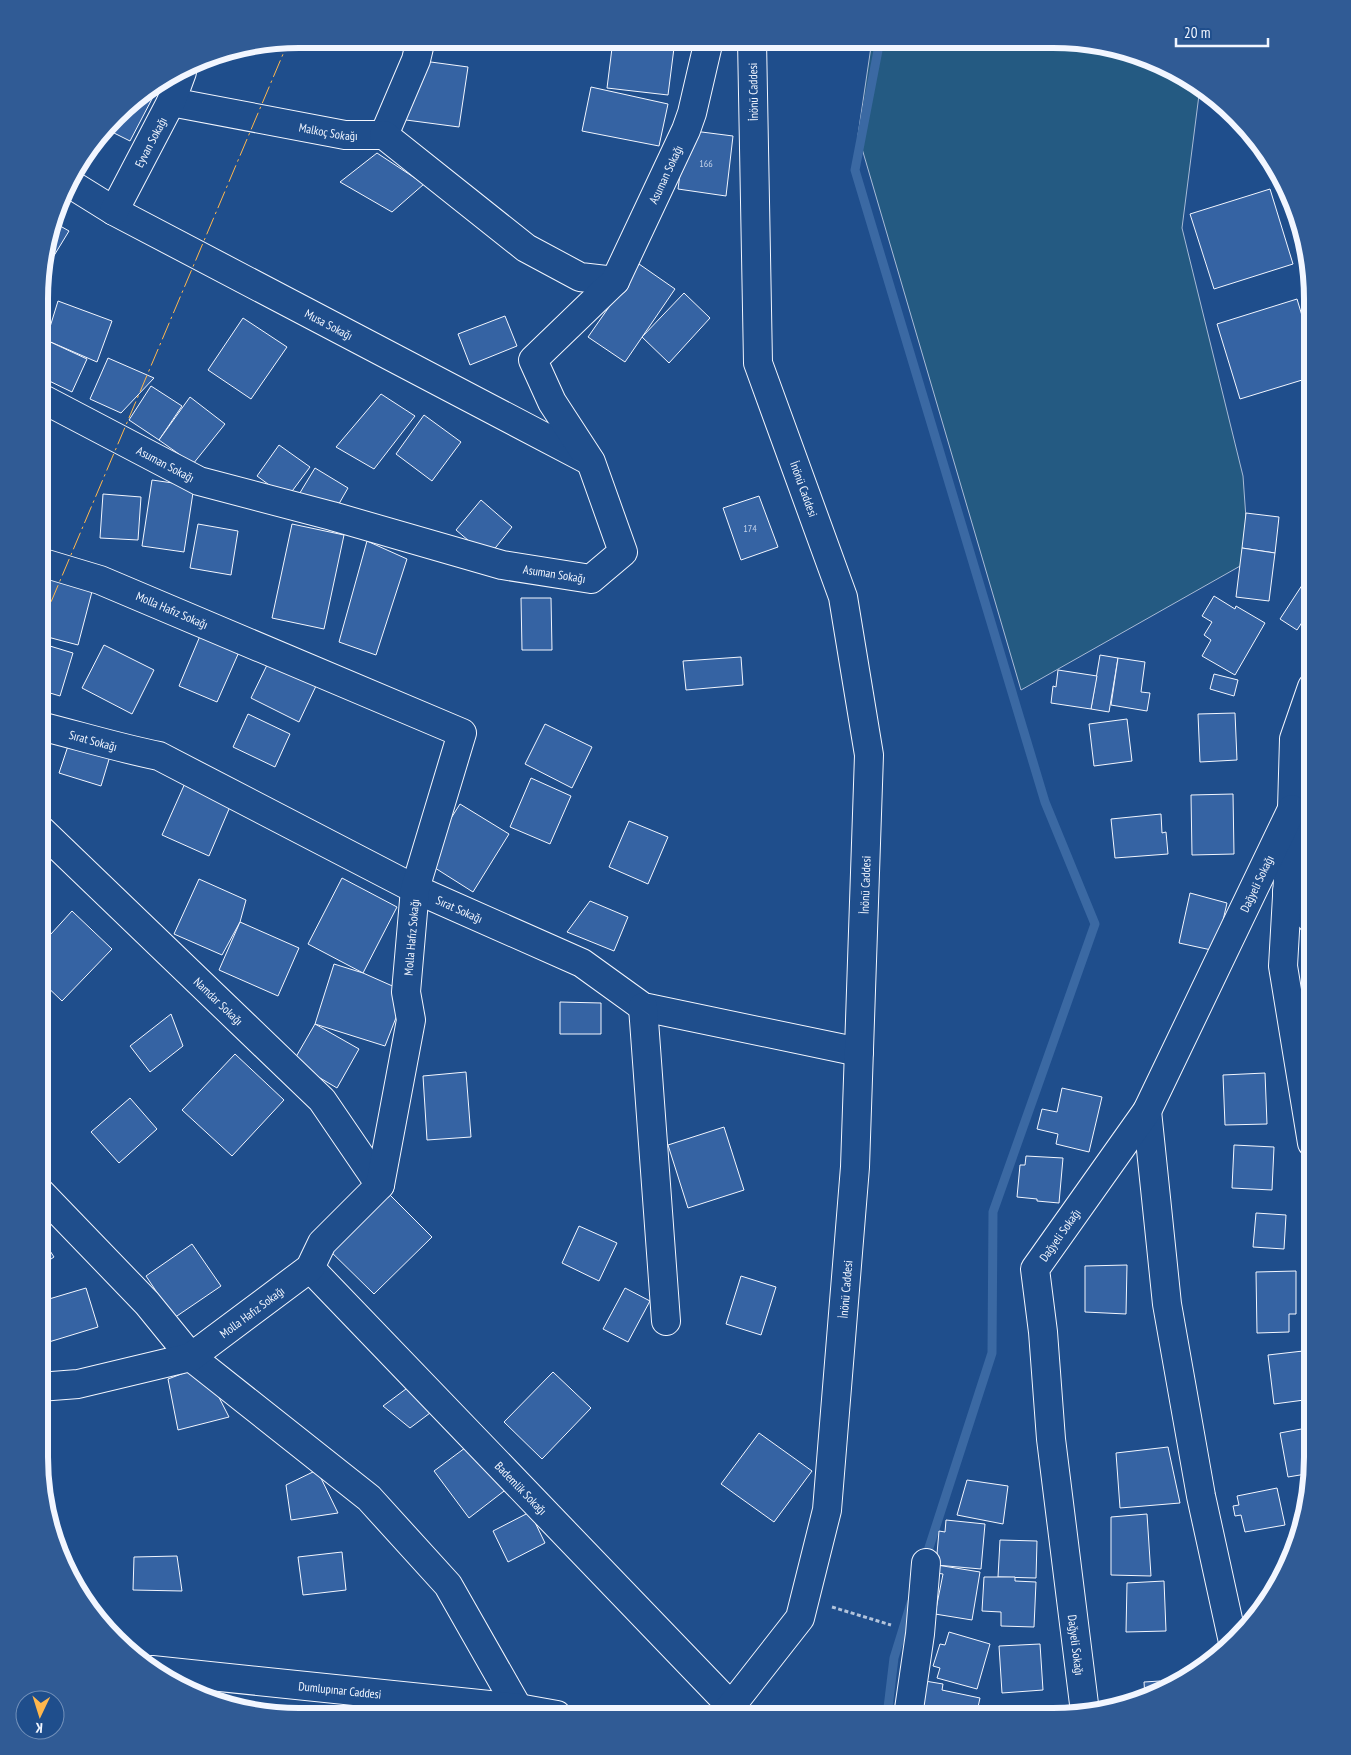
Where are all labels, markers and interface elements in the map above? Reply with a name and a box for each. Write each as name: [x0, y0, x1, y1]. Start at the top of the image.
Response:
scale bar: [1176, 15, 1268, 47]
text: 20 m: [1184, 23, 1210, 42]
street label: İnönü Caddesi: [745, 63, 761, 121]
street label: Eyvan Sokağı: [131, 114, 169, 170]
street label: Malkoç Sokağı: [298, 119, 357, 143]
street label: Asuman Sokağı: [645, 142, 685, 206]
house number: 166: [699, 157, 713, 170]
street label: Musa Sokağı: [303, 305, 356, 343]
street label: Asuman Sokağı: [134, 442, 197, 485]
street label: İnönü Caddesi: [787, 459, 821, 519]
house number: 174: [743, 522, 757, 535]
street label: Asuman Sokağı: [522, 561, 587, 586]
street label: Molla Hafız Sokağı: [134, 588, 210, 632]
street label: Sırat Sokağı: [67, 726, 119, 754]
street label: Dağyeli Sokağı: [1236, 853, 1276, 914]
street label: İnönü Caddesi: [856, 855, 873, 914]
street label: Sırat Sokağı: [434, 892, 485, 926]
street label: Molla Hafız Sokağı: [400, 898, 422, 976]
street label: Namdar Sokağı: [191, 974, 247, 1028]
street label: Dağyeli Sokağı: [1035, 1205, 1083, 1264]
street label: İnönü Caddesi: [835, 1260, 855, 1319]
street label: Molla Hafız Sokağı: [216, 1283, 287, 1341]
street label: Bademlik Sokağı: [492, 1458, 550, 1518]
street label: Dağyeli Sokağı: [1065, 1614, 1087, 1676]
street label: Dumlupınar Caddesi: [298, 1678, 382, 1701]
north arrow: [15, 1690, 65, 1740]
text: K: [34, 1719, 43, 1737]

